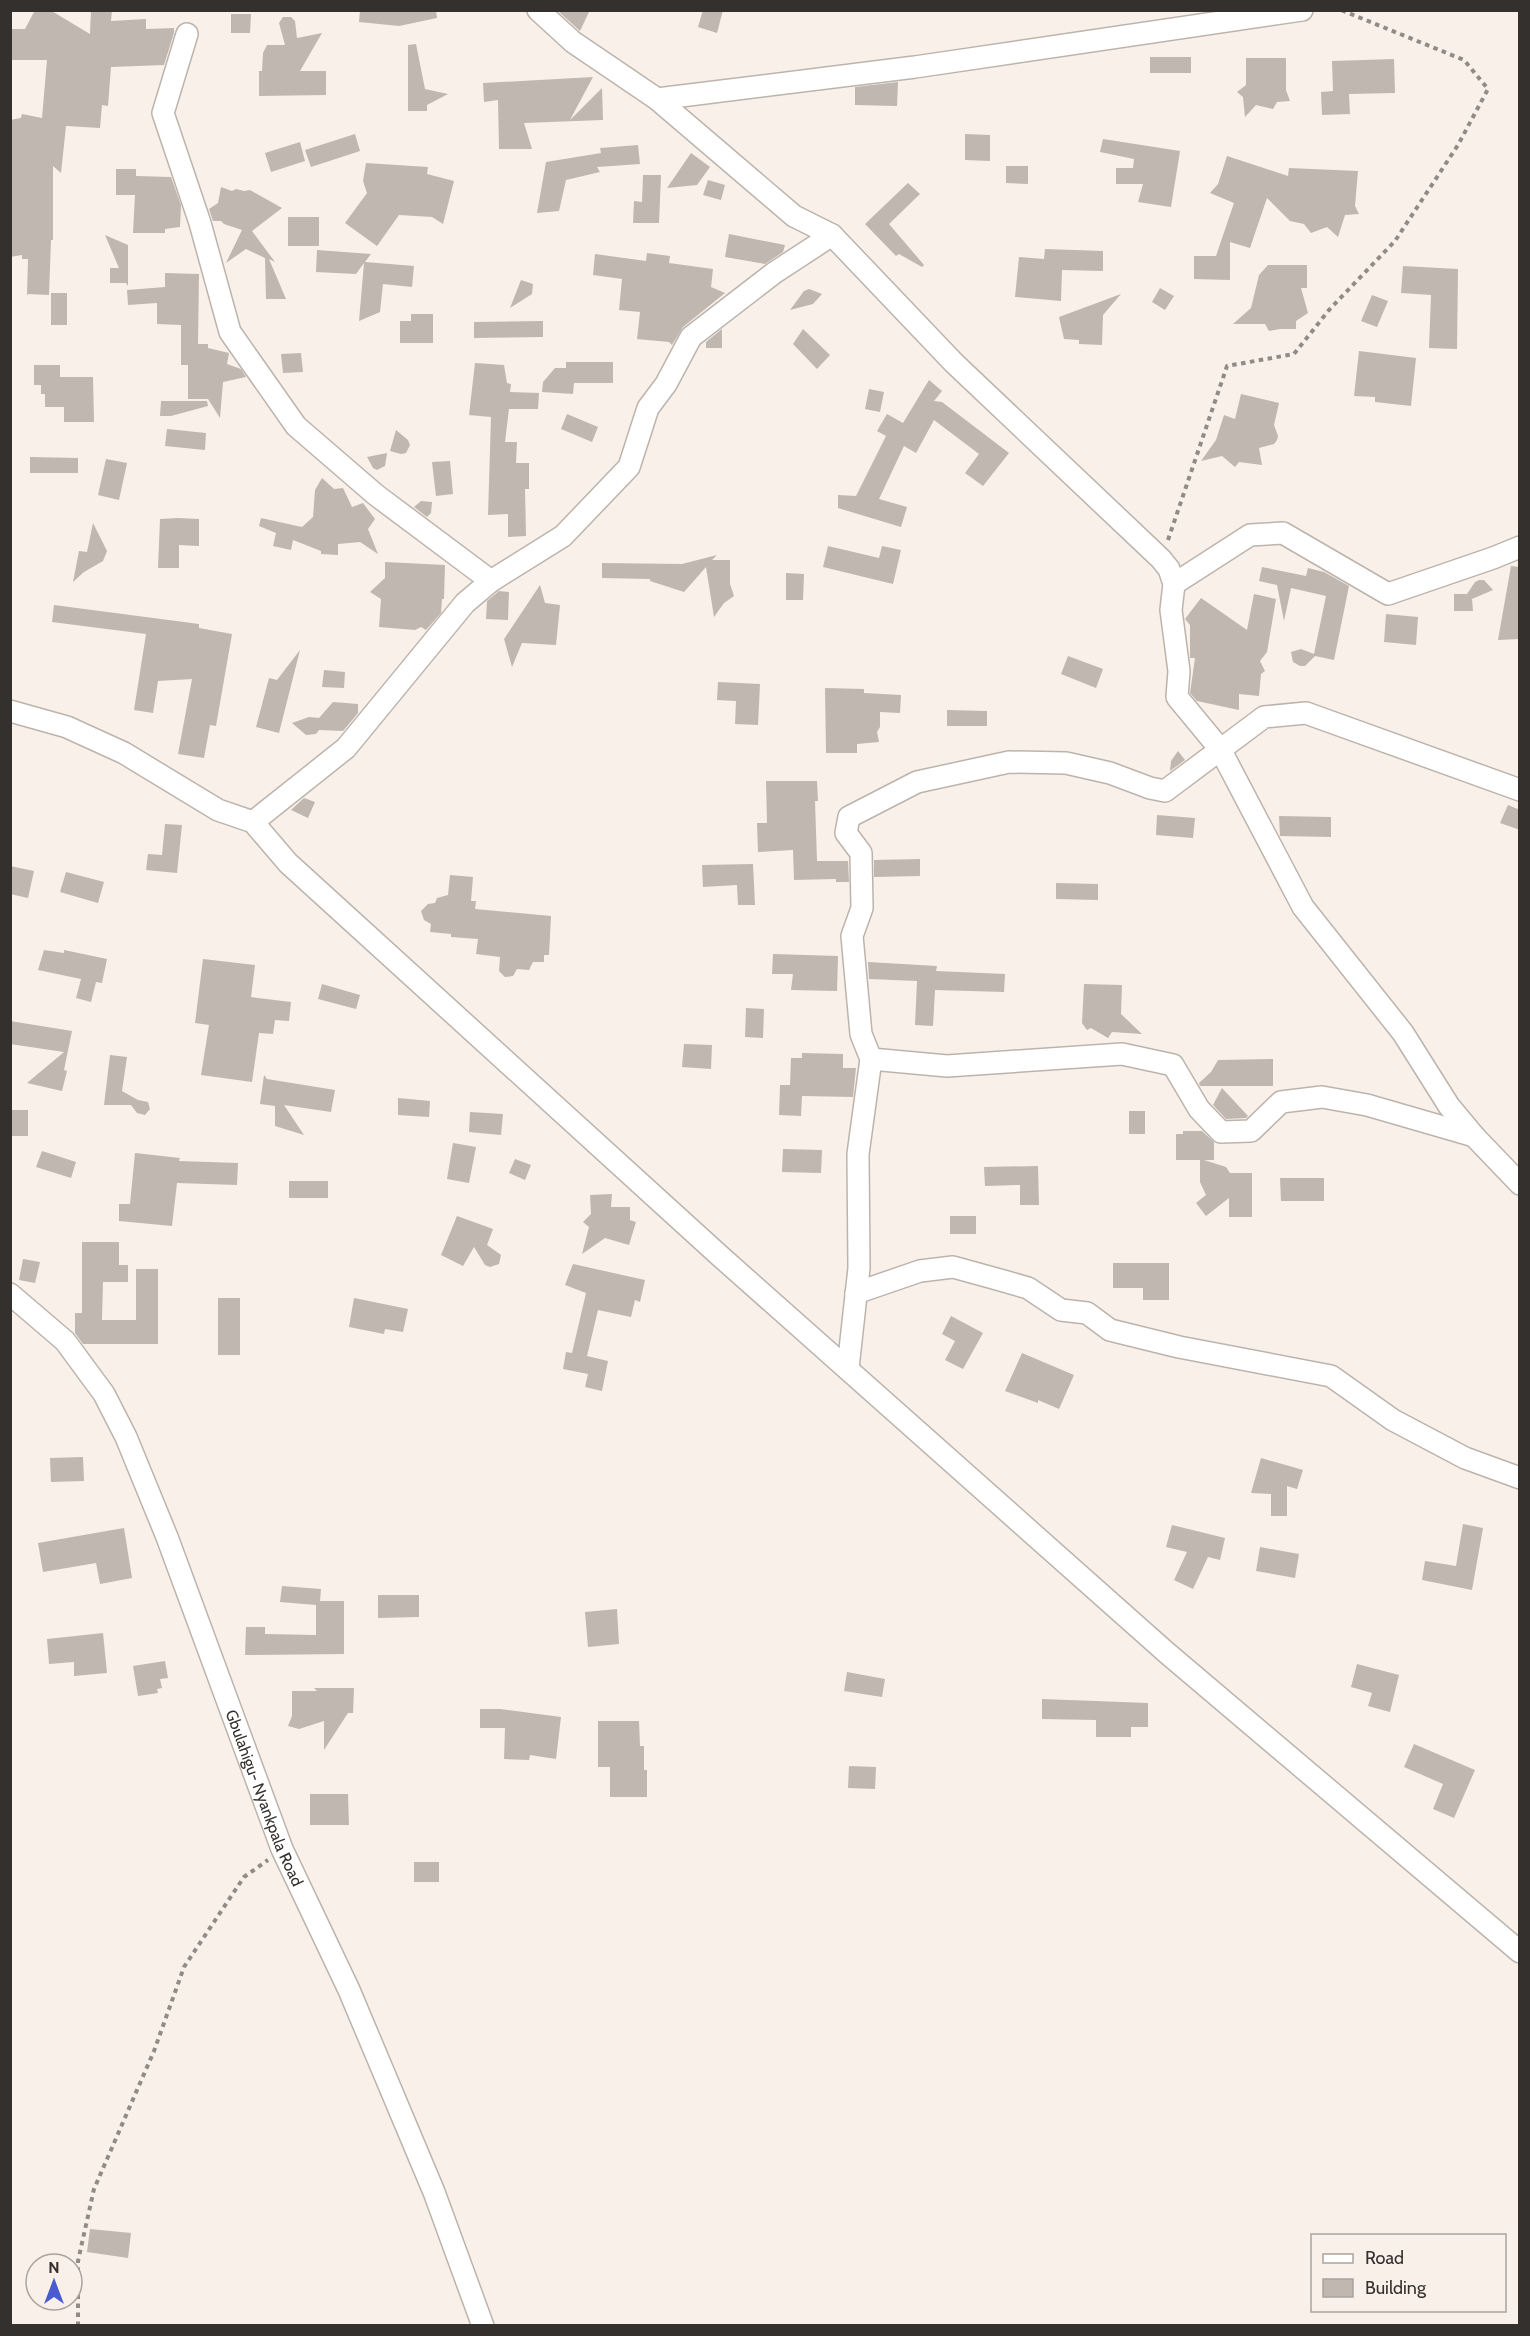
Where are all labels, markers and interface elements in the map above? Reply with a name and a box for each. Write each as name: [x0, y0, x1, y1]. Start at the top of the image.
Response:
street label: Gbulahigu- Nyankpala Road: [221, 1707, 307, 1889]
legend: [1311, 2234, 1506, 2312]
text: Road: [1365, 2247, 1404, 2269]
north arrow: [24, 2252, 84, 2312]
text: N: [48, 2258, 60, 2277]
text: Building: [1365, 2277, 1427, 2299]

